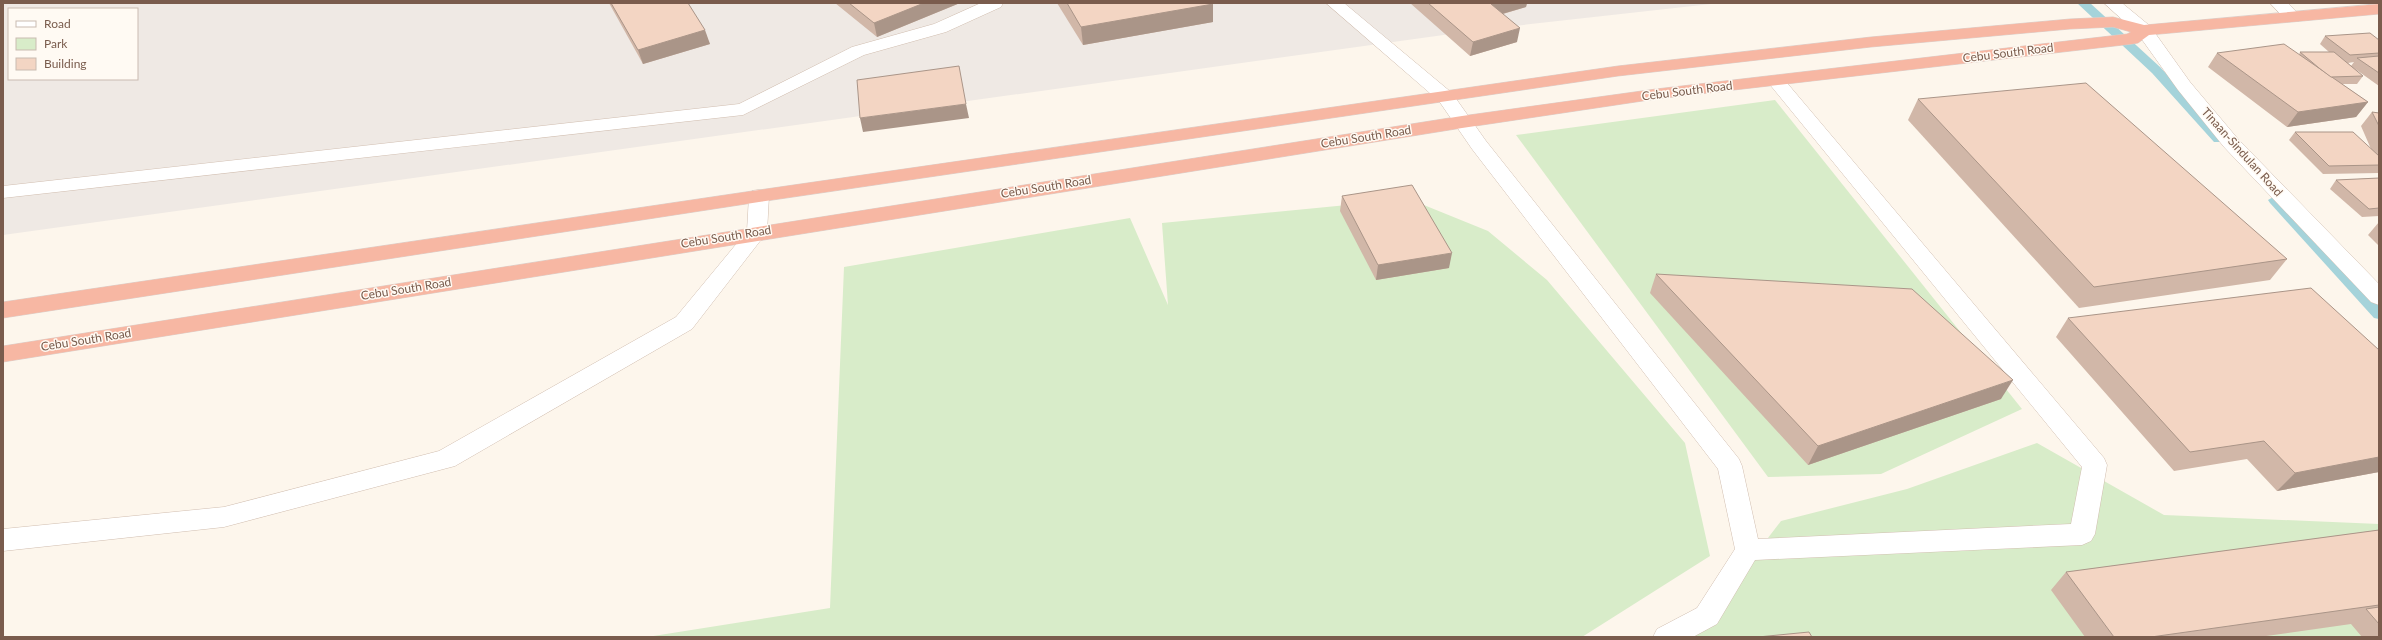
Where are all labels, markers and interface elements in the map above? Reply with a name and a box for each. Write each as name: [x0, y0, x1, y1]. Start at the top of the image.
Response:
legend: [8, 8, 138, 80]
text: Road: [44, 16, 71, 31]
text: Park: [44, 36, 68, 51]
street label: Cebu South Road: [1962, 39, 2054, 66]
text: Building: [44, 56, 87, 71]
street label: Cebu South Road: [1641, 77, 1733, 104]
street label: Tinaan-Sindulan Road: [2199, 104, 2286, 199]
street label: Cebu South Road: [1320, 122, 1412, 151]
street label: Cebu South Road: [1000, 172, 1092, 201]
street label: Cebu South Road: [680, 222, 772, 251]
street label: Cebu South Road: [360, 274, 452, 303]
street label: Cebu South Road: [40, 325, 132, 354]

